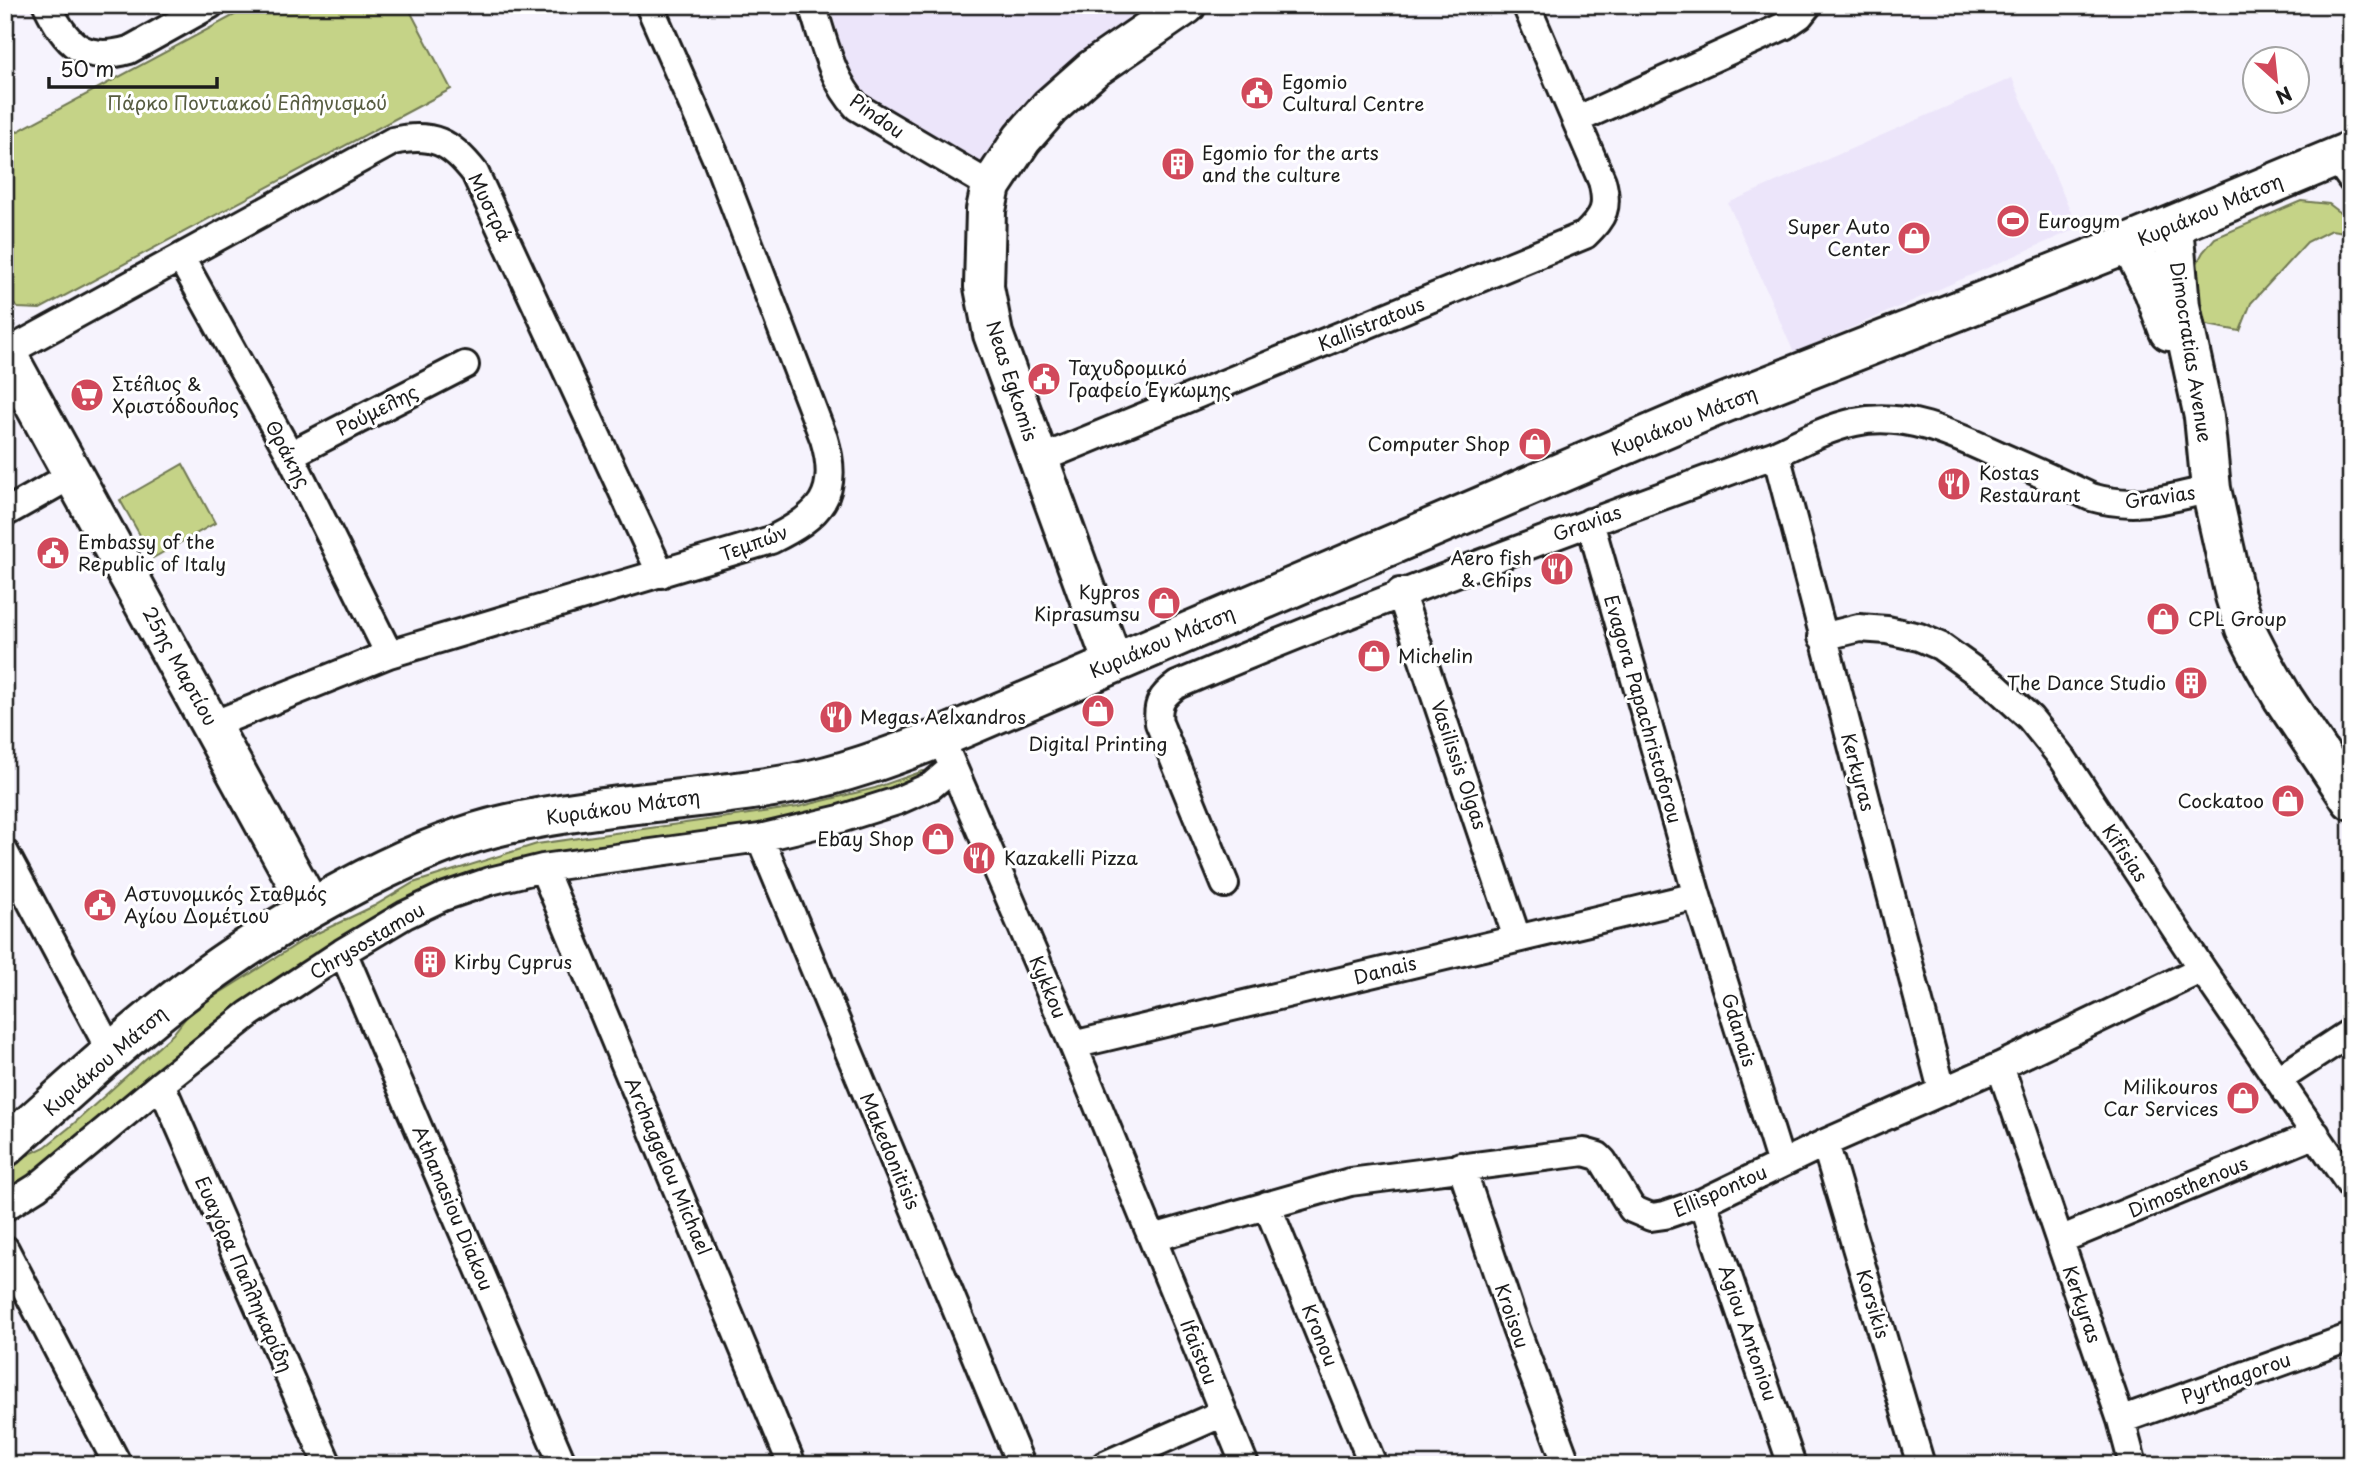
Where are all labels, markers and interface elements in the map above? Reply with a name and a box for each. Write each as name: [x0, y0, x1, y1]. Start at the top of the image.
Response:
scale bar: [49, 46, 217, 90]
north arrow: [2240, 46, 2310, 116]
text: 50 m: [60, 52, 114, 84]
place label: Egomio Cultural Centre: [1282, 67, 1424, 117]
public building icon: Egomio Cultural Centre: [1238, 74, 1276, 112]
text: N: [2271, 80, 2297, 112]
street label: Pindou: [844, 86, 911, 144]
park label: Πάρκο Ποντιακού Ελληνισμού: [107, 88, 387, 116]
place label: Egomio for the arts and the culture: [1202, 138, 1379, 188]
building icon: Egomio for the arts and the culture: [1159, 145, 1197, 183]
street label: Κυριάκου Μάτση: [2133, 166, 2287, 252]
street label: Μυστρά: [462, 168, 519, 246]
sports icon: Eurogym: [1994, 202, 2032, 240]
place label: Eurogym: [2038, 206, 2120, 234]
place label: Super Auto Center: [1788, 212, 1890, 262]
shop icon: Super Auto Center: [1895, 219, 1933, 257]
street label: Dimocratias Avenue: [2164, 259, 2220, 444]
street label: Kallistratous: [1313, 289, 1428, 357]
street label: Neas Egkomis: [980, 317, 1046, 445]
place label: Ταχυδρομικό Γραφείο Έγκωμης: [1068, 353, 1231, 403]
public building icon: Ταχυδρομικό Γραφείο Έγκωμης: [1025, 360, 1063, 398]
place label: Στέλιος & Χριστόδουλος: [112, 369, 239, 419]
supermarket icon: Στέλιος & Χριστόδουλος: [68, 376, 106, 414]
street label: Ρούμελης: [331, 376, 422, 442]
street label: Κυριάκου Μάτση: [1606, 378, 1761, 462]
street label: Θράκης: [259, 415, 318, 492]
shop icon: Computer Shop: [1516, 425, 1554, 463]
place label: Computer Shop: [1368, 429, 1510, 457]
place label: Kostas Restaurant: [1979, 458, 2081, 508]
restaurant icon: Kostas Restaurant: [1935, 465, 1973, 503]
street label: Gravias: [2123, 477, 2197, 515]
street label: Gravias: [1548, 497, 1625, 547]
street label: Τεμπών: [716, 517, 792, 567]
place label: Embassy of the Republic of Italy: [78, 527, 226, 577]
public building icon: Embassy of the Republic of Italy: [34, 534, 72, 572]
place label: Aero fish & Chips: [1450, 543, 1532, 593]
restaurant icon: Aero fish & Chips: [1538, 550, 1576, 588]
place label: Kypros Kiprasumsu: [1034, 577, 1140, 627]
shop icon: Kypros Kiprasumsu: [1145, 584, 1183, 622]
street label: Evagora Papachristoforou: [1598, 591, 1690, 826]
street label: Κυριάκου Μάτση: [1085, 598, 1239, 684]
shop icon: CPL Group: [2144, 600, 2182, 638]
street label: 25ης Μαρτίου: [136, 601, 225, 730]
place label: CPL Group: [2188, 604, 2287, 632]
shop icon: Michelin: [1355, 637, 1393, 675]
place label: Michelin: [1398, 641, 1473, 669]
building icon: The Dance Studio: [2172, 664, 2210, 702]
place label: The Dance Studio: [2007, 668, 2166, 696]
shop icon: Digital Printing: [1079, 692, 1117, 730]
street label: Vasilissis Olgas: [1425, 696, 1495, 833]
restaurant icon: Megas Aelxandros: [817, 698, 855, 736]
place label: Megas Aelxandros: [860, 702, 1026, 730]
place label: Digital Printing: [1029, 729, 1167, 757]
street label: Kerkyras: [1835, 729, 1883, 814]
street label: Κυριάκου Μάτση: [544, 781, 702, 831]
shop icon: Cockatoo: [2269, 782, 2307, 820]
place label: Cockatoo: [2177, 786, 2264, 814]
street label: Kifisias: [2096, 818, 2155, 887]
shop icon: Ebay Shop: [919, 820, 957, 858]
place label: Ebay Shop: [817, 824, 914, 852]
restaurant icon: Kazakelli Pizza: [960, 839, 998, 877]
place label: Kazakelli Pizza: [1004, 843, 1138, 871]
place label: Αστυνομικός Σταθμός Αγίου Δομέτιου: [124, 879, 327, 929]
public building icon: Αστυνομικός Σταθμός Αγίου Δομέτιου: [81, 886, 119, 924]
street label: Chrysostamou: [304, 895, 429, 986]
building icon: Kirby Cyprus: [411, 943, 449, 981]
place label: Kirby Cyprus: [454, 947, 572, 975]
street label: Danais: [1350, 948, 1419, 990]
street label: Kykkou: [1023, 951, 1075, 1022]
street label: Gdanais: [1715, 989, 1764, 1070]
street label: Κυριάκου Μάτση: [37, 999, 172, 1122]
street label: Archaggelou Michael: [619, 1072, 719, 1259]
place label: Milikouros Car Services: [2103, 1072, 2218, 1122]
shop icon: Milikouros Car Services: [2224, 1079, 2262, 1117]
street label: Makedonitisis: [854, 1088, 928, 1214]
street label: Athanasiou Diakou: [406, 1121, 501, 1294]
street label: Dimosthenous: [2123, 1148, 2252, 1224]
street label: Ellispontou: [1668, 1157, 1771, 1223]
street label: Ευαγόρα Παλληκαρίδη: [189, 1171, 301, 1376]
street label: Agiou Antoniou: [1713, 1261, 1785, 1404]
street label: Kerkyras: [2057, 1261, 2109, 1346]
street label: Korsikis: [1850, 1266, 1898, 1342]
street label: Kroisou: [1489, 1280, 1537, 1352]
street label: Kronou: [1296, 1299, 1346, 1370]
street label: Ifaistou: [1174, 1315, 1226, 1388]
street label: Pyrthagorou: [2177, 1344, 2294, 1410]

